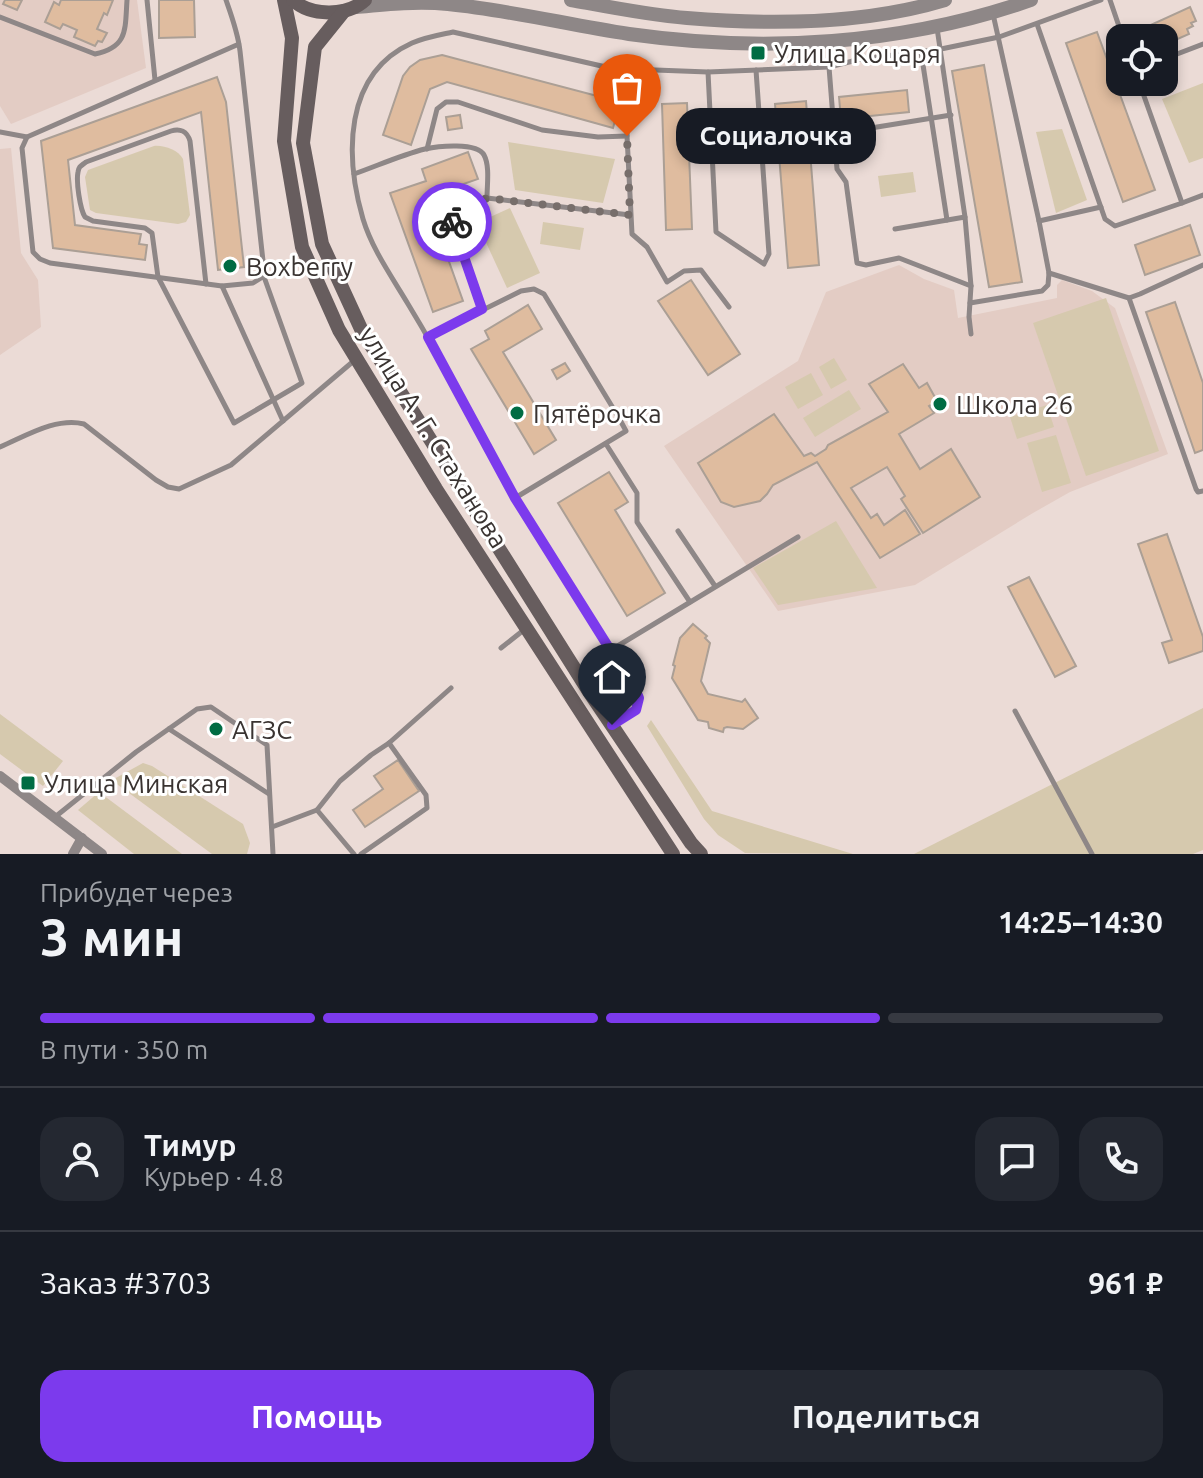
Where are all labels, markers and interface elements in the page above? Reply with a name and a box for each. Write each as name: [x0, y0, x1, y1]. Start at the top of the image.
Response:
map controls: [1106, 24, 1178, 96]
button: locate: [1106, 24, 1178, 96]
place label: Улица Коцаря: [774, 39, 941, 68]
marker: Улица Коцаря: [749, 44, 767, 62]
pin: [593, 54, 661, 136]
icon: bag: [605, 66, 649, 110]
callout: Социалочка: [675, 108, 875, 164]
text: Социалочка: [699, 121, 853, 150]
courier: [412, 182, 492, 262]
icon: bike: [430, 200, 474, 244]
place label: Boxberry: [246, 252, 353, 281]
marker: Boxberry: [221, 257, 239, 275]
street label: улица А. Г. Стаханова: [354, 321, 514, 553]
place label: Школа 26: [956, 390, 1073, 419]
marker: Школа 26: [931, 395, 949, 413]
place label: Пятёрочка: [533, 399, 662, 428]
marker: Пятёрочка: [508, 404, 526, 422]
pin: [578, 643, 646, 725]
icon: home: [590, 655, 634, 699]
place label: АГЗС: [232, 715, 292, 744]
marker: АГЗС: [207, 720, 225, 738]
place label: Улица Минская: [44, 769, 228, 798]
marker: Улица Минская: [19, 774, 37, 792]
text: Прибудет через: [40, 878, 233, 907]
text: 14:25–14:30: [998, 905, 1163, 939]
text: 3 мин: [40, 908, 183, 966]
text: В пути · 350 m: [40, 1035, 208, 1064]
button: person: [40, 1117, 124, 1201]
button: chat: [975, 1117, 1059, 1201]
button: phone: [1079, 1117, 1163, 1201]
text: Тимур: [144, 1128, 236, 1162]
text: Курьер · 4.8: [144, 1162, 284, 1191]
text: Заказ #3703: [40, 1266, 212, 1300]
text: 961 ₽: [1088, 1266, 1163, 1300]
button: Помощь: [40, 1370, 594, 1462]
button: Поделиться: [610, 1370, 1163, 1462]

